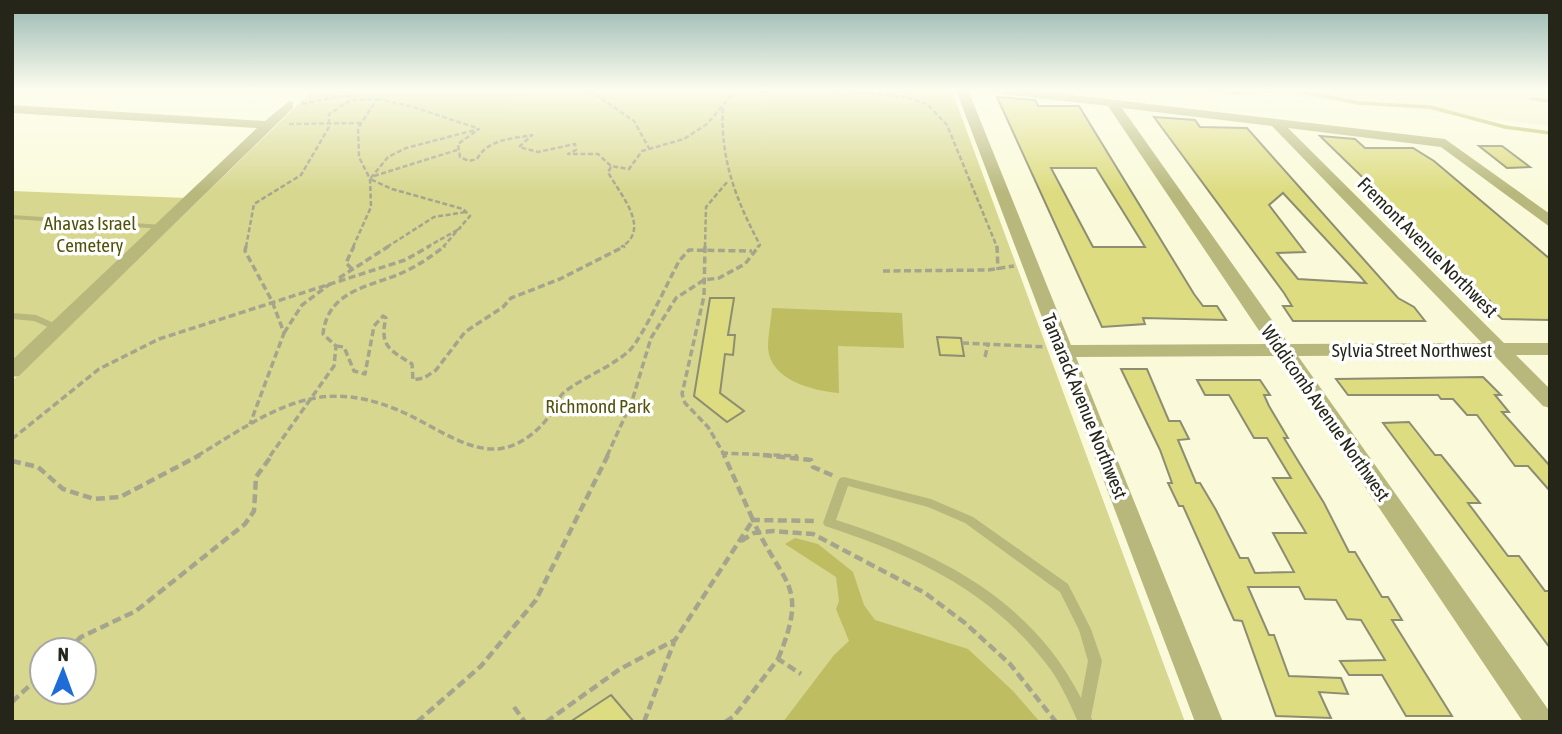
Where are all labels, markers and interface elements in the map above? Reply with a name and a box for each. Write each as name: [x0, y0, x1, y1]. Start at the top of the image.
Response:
street label: Fremont Avenue Northwest: [1353, 172, 1503, 322]
park label: Ahavas Israel Cemetery: [44, 212, 136, 256]
street label: Tamarack Avenue Northwest: [1038, 310, 1132, 502]
street label: Widdicomb Avenue Northwest: [1257, 321, 1395, 505]
street label: Sylvia Street Northwest: [1332, 339, 1492, 361]
park label: Richmond Park: [545, 395, 651, 417]
north arrow: [28, 636, 98, 706]
text: N: [57, 643, 69, 665]

